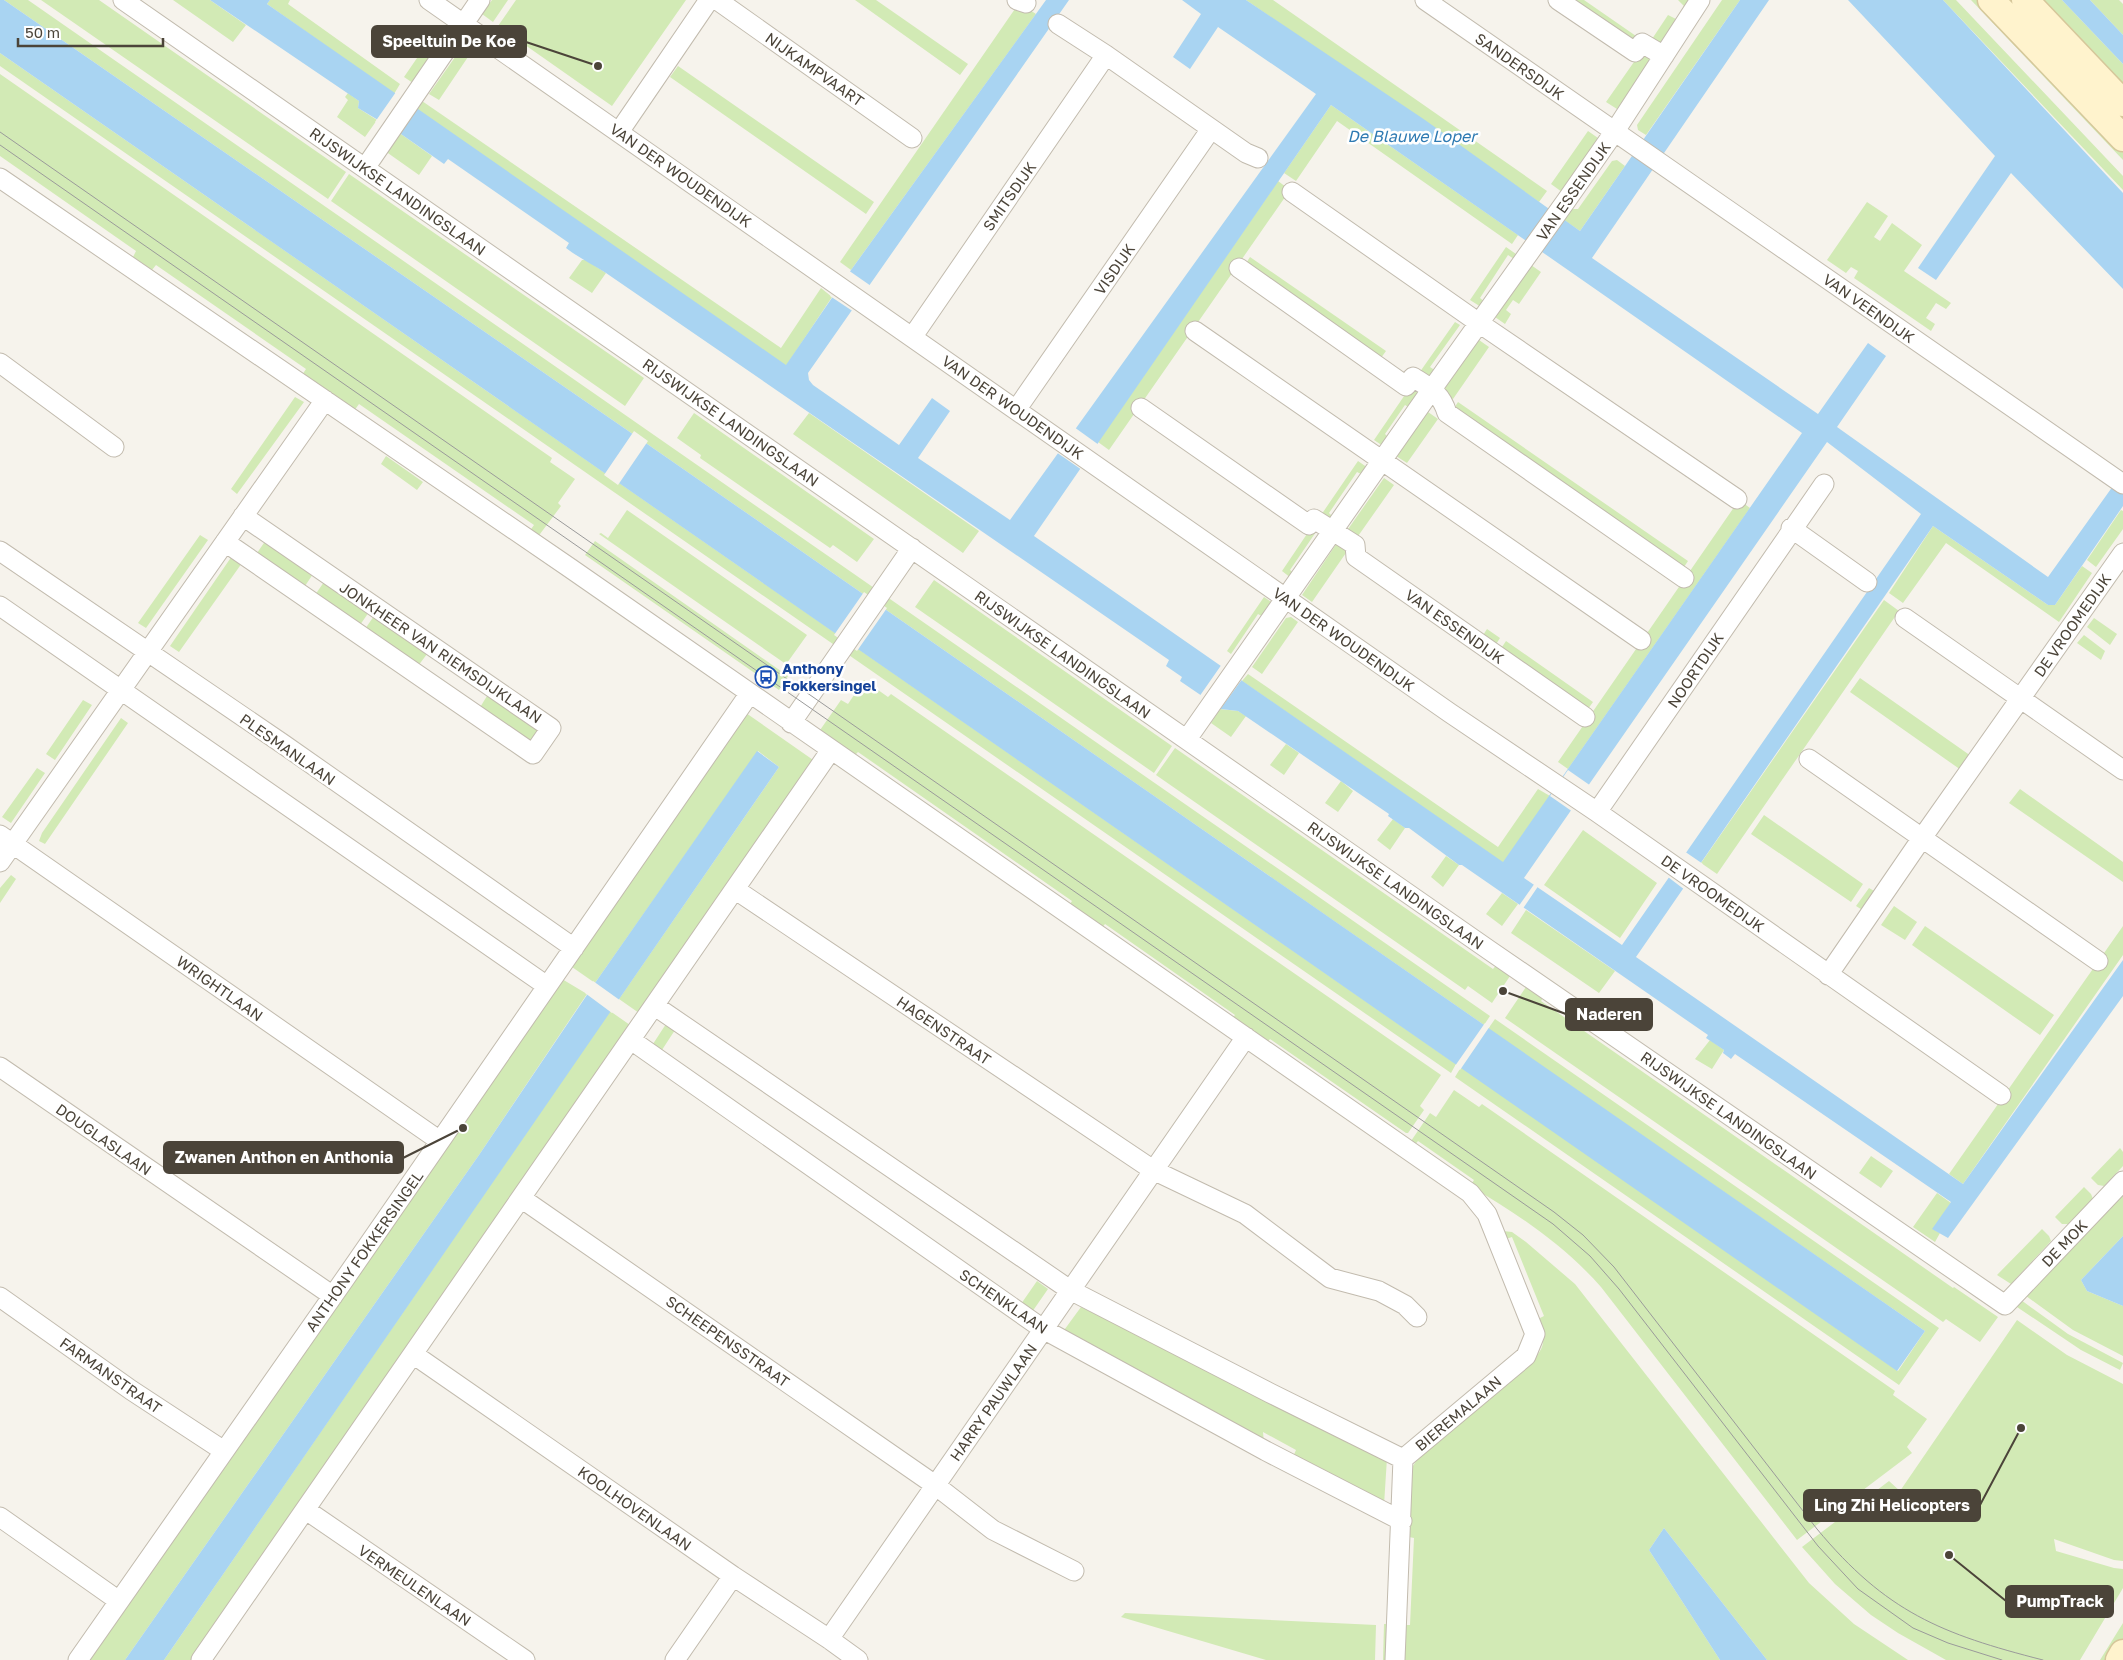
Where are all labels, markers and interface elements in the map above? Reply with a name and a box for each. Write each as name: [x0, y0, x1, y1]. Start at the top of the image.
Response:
scale bar: [18, 15, 162, 47]
text: 50 m: [25, 23, 60, 41]
callout: Speeltuin De Koe: [372, 26, 526, 57]
street label: NIJKAMPVAART: [762, 28, 868, 110]
street label: SANDERSDIJK: [1472, 29, 1568, 103]
text: Speeltuin De Koe: [382, 31, 516, 51]
street label: VAN DER WOUDENDIJK: [607, 119, 755, 231]
street label: RIJSWIJKSE LANDINGSLAAN: [307, 123, 489, 259]
water label: De Blauwe Loper: [1347, 126, 1479, 146]
street label: VAN ESSENDIJK: [1532, 138, 1614, 244]
street label: SMITSDIJK: [979, 158, 1039, 234]
street label: VISDIJK: [1090, 240, 1138, 298]
street label: VAN VEENDIJK: [1820, 270, 1918, 346]
street label: VAN DER WOUDENDIJK: [939, 351, 1087, 463]
street label: RIJSWIJKSE LANDINGSLAAN: [640, 354, 822, 490]
street label: DE VROOMEDIJK: [2030, 570, 2114, 680]
street label: JONKHEER VAN RIEMSDIJKLAAN: [336, 577, 546, 727]
street label: VAN DER WOUDENDIJK: [1270, 583, 1418, 695]
street label: VAN ESSENDIJK: [1402, 585, 1508, 667]
street label: RIJSWIJKSE LANDINGSLAAN: [972, 586, 1154, 722]
street label: NOORTDIJK: [1663, 629, 1727, 711]
place label: Anthony Fokkersingel: [782, 659, 876, 694]
bus stop icon: Anthony Fokkersingel: [754, 665, 778, 689]
street label: PLESMANLAAN: [237, 709, 339, 789]
street label: RIJSWIJKSE LANDINGSLAAN: [1305, 817, 1487, 953]
street label: DE VROOMEDIJK: [1658, 851, 1768, 935]
street label: WRIGHTLAAN: [173, 952, 267, 1024]
street label: HAGENSTRAAT: [893, 992, 995, 1068]
callout: Naderen: [1566, 999, 1652, 1030]
text: Naderen: [1576, 1004, 1642, 1024]
street label: RIJSWIJKSE LANDINGSLAAN: [1638, 1047, 1820, 1183]
street label: DOUGLASLAAN: [53, 1099, 155, 1179]
callout: Zwanen Anthon en Anthonia: [164, 1142, 403, 1173]
text: Zwanen Anthon en Anthonia: [175, 1147, 393, 1167]
street label: ANTHONY FOKKERSINGEL: [302, 1167, 427, 1335]
street label: DE MOK: [2037, 1216, 2091, 1270]
street label: SCHENKLAAN: [956, 1265, 1052, 1337]
street label: SCHEEPENSSTRAAT: [663, 1291, 793, 1391]
street label: FARMANSTRAAT: [57, 1333, 165, 1417]
street label: HARRY PAUWLAAN: [946, 1340, 1040, 1464]
street label: BIEREMALAAN: [1411, 1372, 1505, 1454]
street label: KOOLHOVENLAAN: [575, 1462, 695, 1554]
callout: Ling Zhi Helicopters: [1804, 1490, 1980, 1521]
text: Ling Zhi Helicopters: [1814, 1495, 1970, 1515]
street label: VERMEULENLAAN: [355, 1541, 475, 1629]
callout: PumpTrack: [2006, 1586, 2113, 1617]
text: PumpTrack: [2016, 1591, 2105, 1611]

